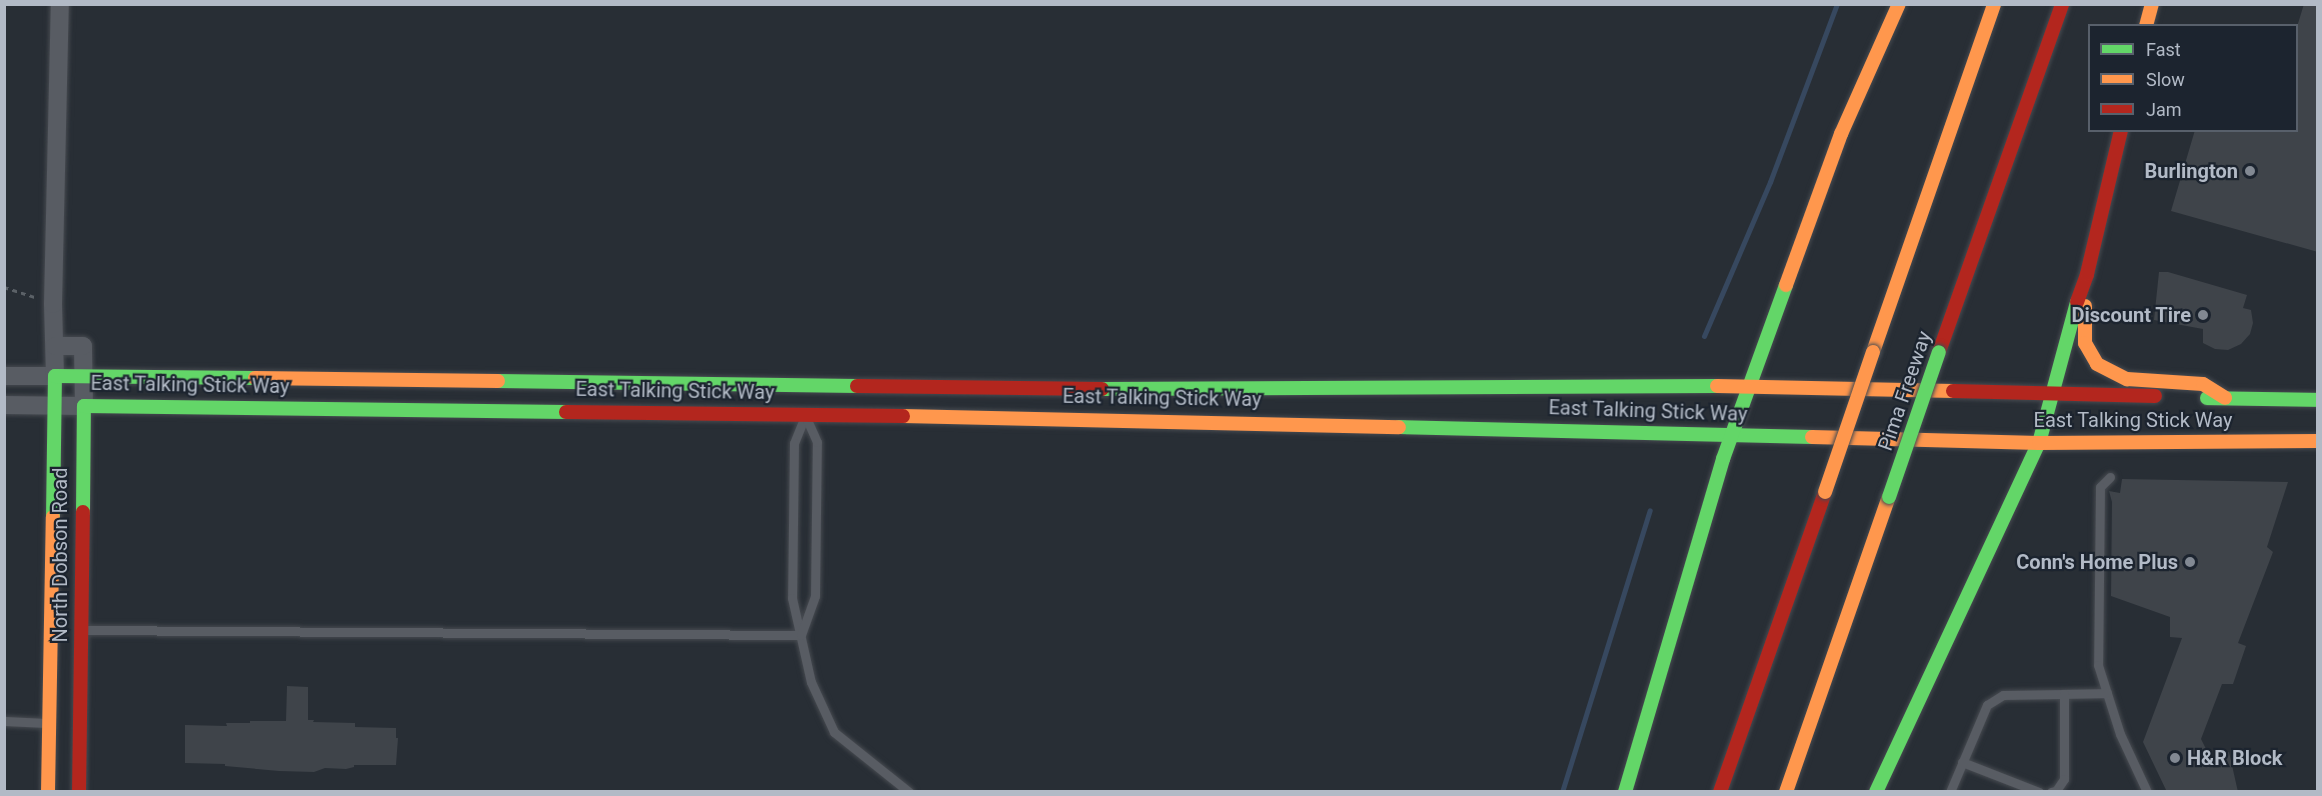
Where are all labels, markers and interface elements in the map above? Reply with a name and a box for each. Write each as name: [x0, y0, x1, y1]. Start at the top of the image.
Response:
legend: [2088, 24, 2298, 132]
text: Fast: [2146, 39, 2181, 60]
text: Slow: [2146, 69, 2185, 90]
text: Jam: [2146, 99, 2182, 120]
place label: Burlington: [2144, 159, 2238, 183]
marker: Burlington: [2243, 164, 2257, 178]
place label: Discount Tire: [2071, 303, 2191, 327]
marker: Discount Tire: [2196, 308, 2210, 322]
street label: Pima Freeway: [1873, 328, 1937, 454]
street label: East Talking Stick Way: [90, 371, 290, 399]
street label: East Talking Stick Way: [575, 377, 775, 405]
street label: East Talking Stick Way: [1062, 384, 1262, 412]
street label: East Talking Stick Way: [1548, 396, 1748, 426]
street label: East Talking Stick Way: [2033, 408, 2233, 432]
street label: North Dobson Road: [48, 468, 72, 642]
place label: Conn's Home Plus: [2016, 550, 2178, 574]
marker: Conn's Home Plus: [2183, 555, 2197, 569]
place label: H&R Block: [2187, 746, 2283, 770]
marker: H&R Block: [2168, 751, 2182, 765]

